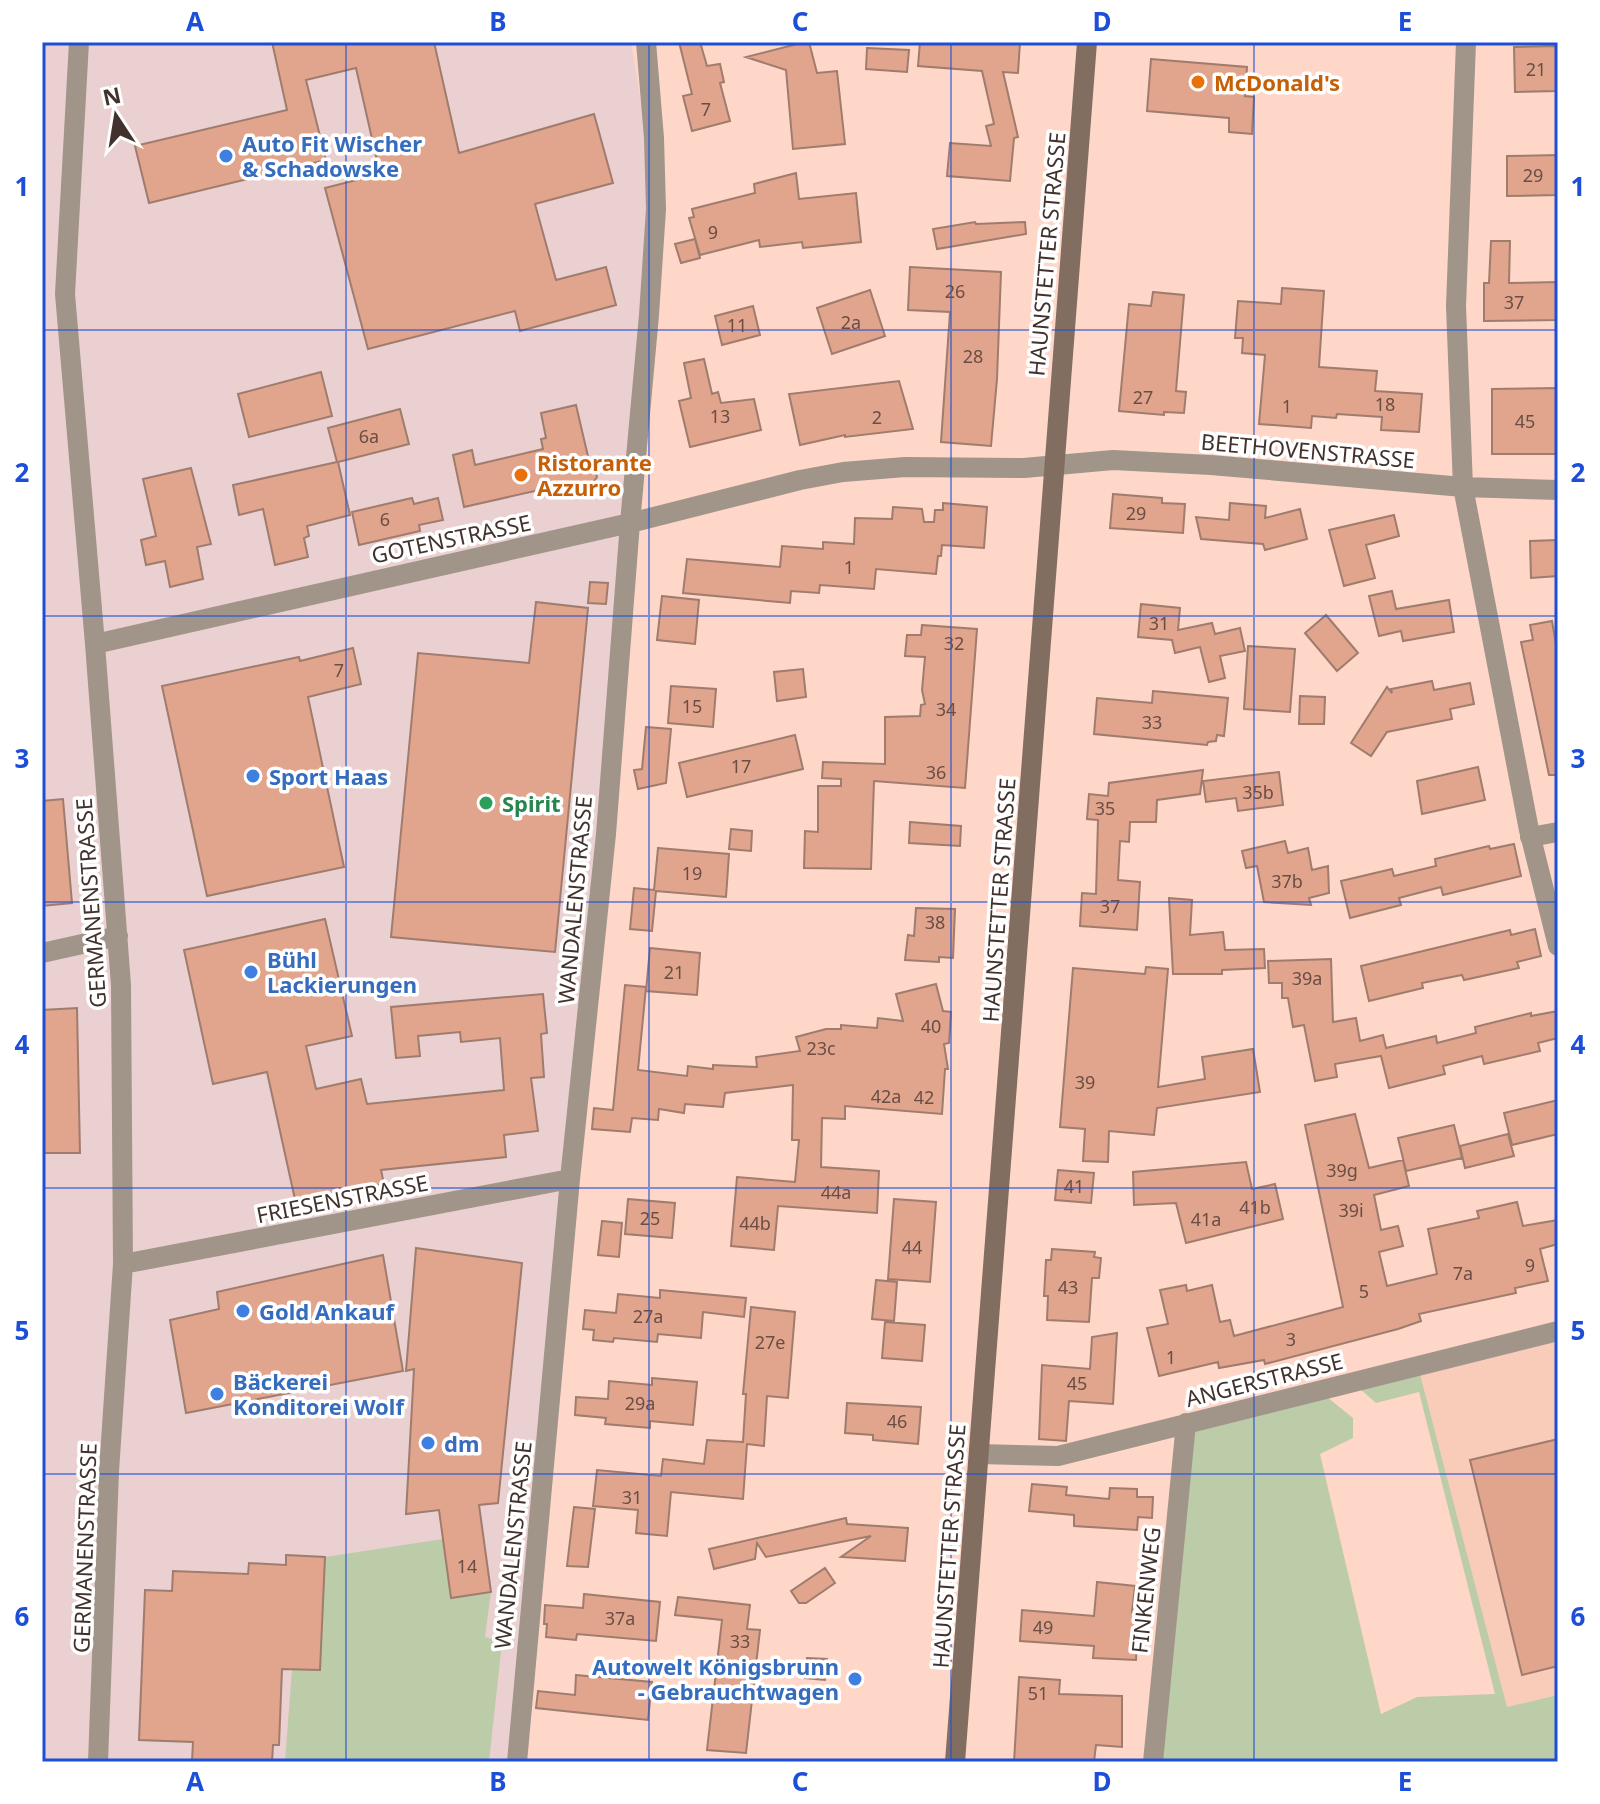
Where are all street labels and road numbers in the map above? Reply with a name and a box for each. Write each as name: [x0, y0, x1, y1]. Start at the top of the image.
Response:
street label: HAUNSTETTER STRASSE: [1020, 131, 1072, 377]
street label: BEETHOVENSTRASSE: [1200, 426, 1416, 474]
street label: GOTENSTRASSE: [369, 506, 533, 570]
street label: HAUNSTETTER STRASSE: [975, 777, 1021, 1023]
street label: WANDALENSTRASSE: [550, 795, 598, 1005]
street label: GERMANENSTRASSE: [68, 797, 112, 1009]
street label: FRIESENSTRASSE: [254, 1167, 430, 1229]
street label: ANGERSTRASSE: [1182, 1345, 1346, 1413]
street label: HAUNSTETTER STRASSE: [925, 1423, 971, 1669]
street label: WANDALENSTRASSE: [486, 1440, 538, 1650]
street label: GERMANENSTRASSE: [65, 1443, 103, 1653]
street label: FINKENWEG: [1123, 1525, 1167, 1655]

